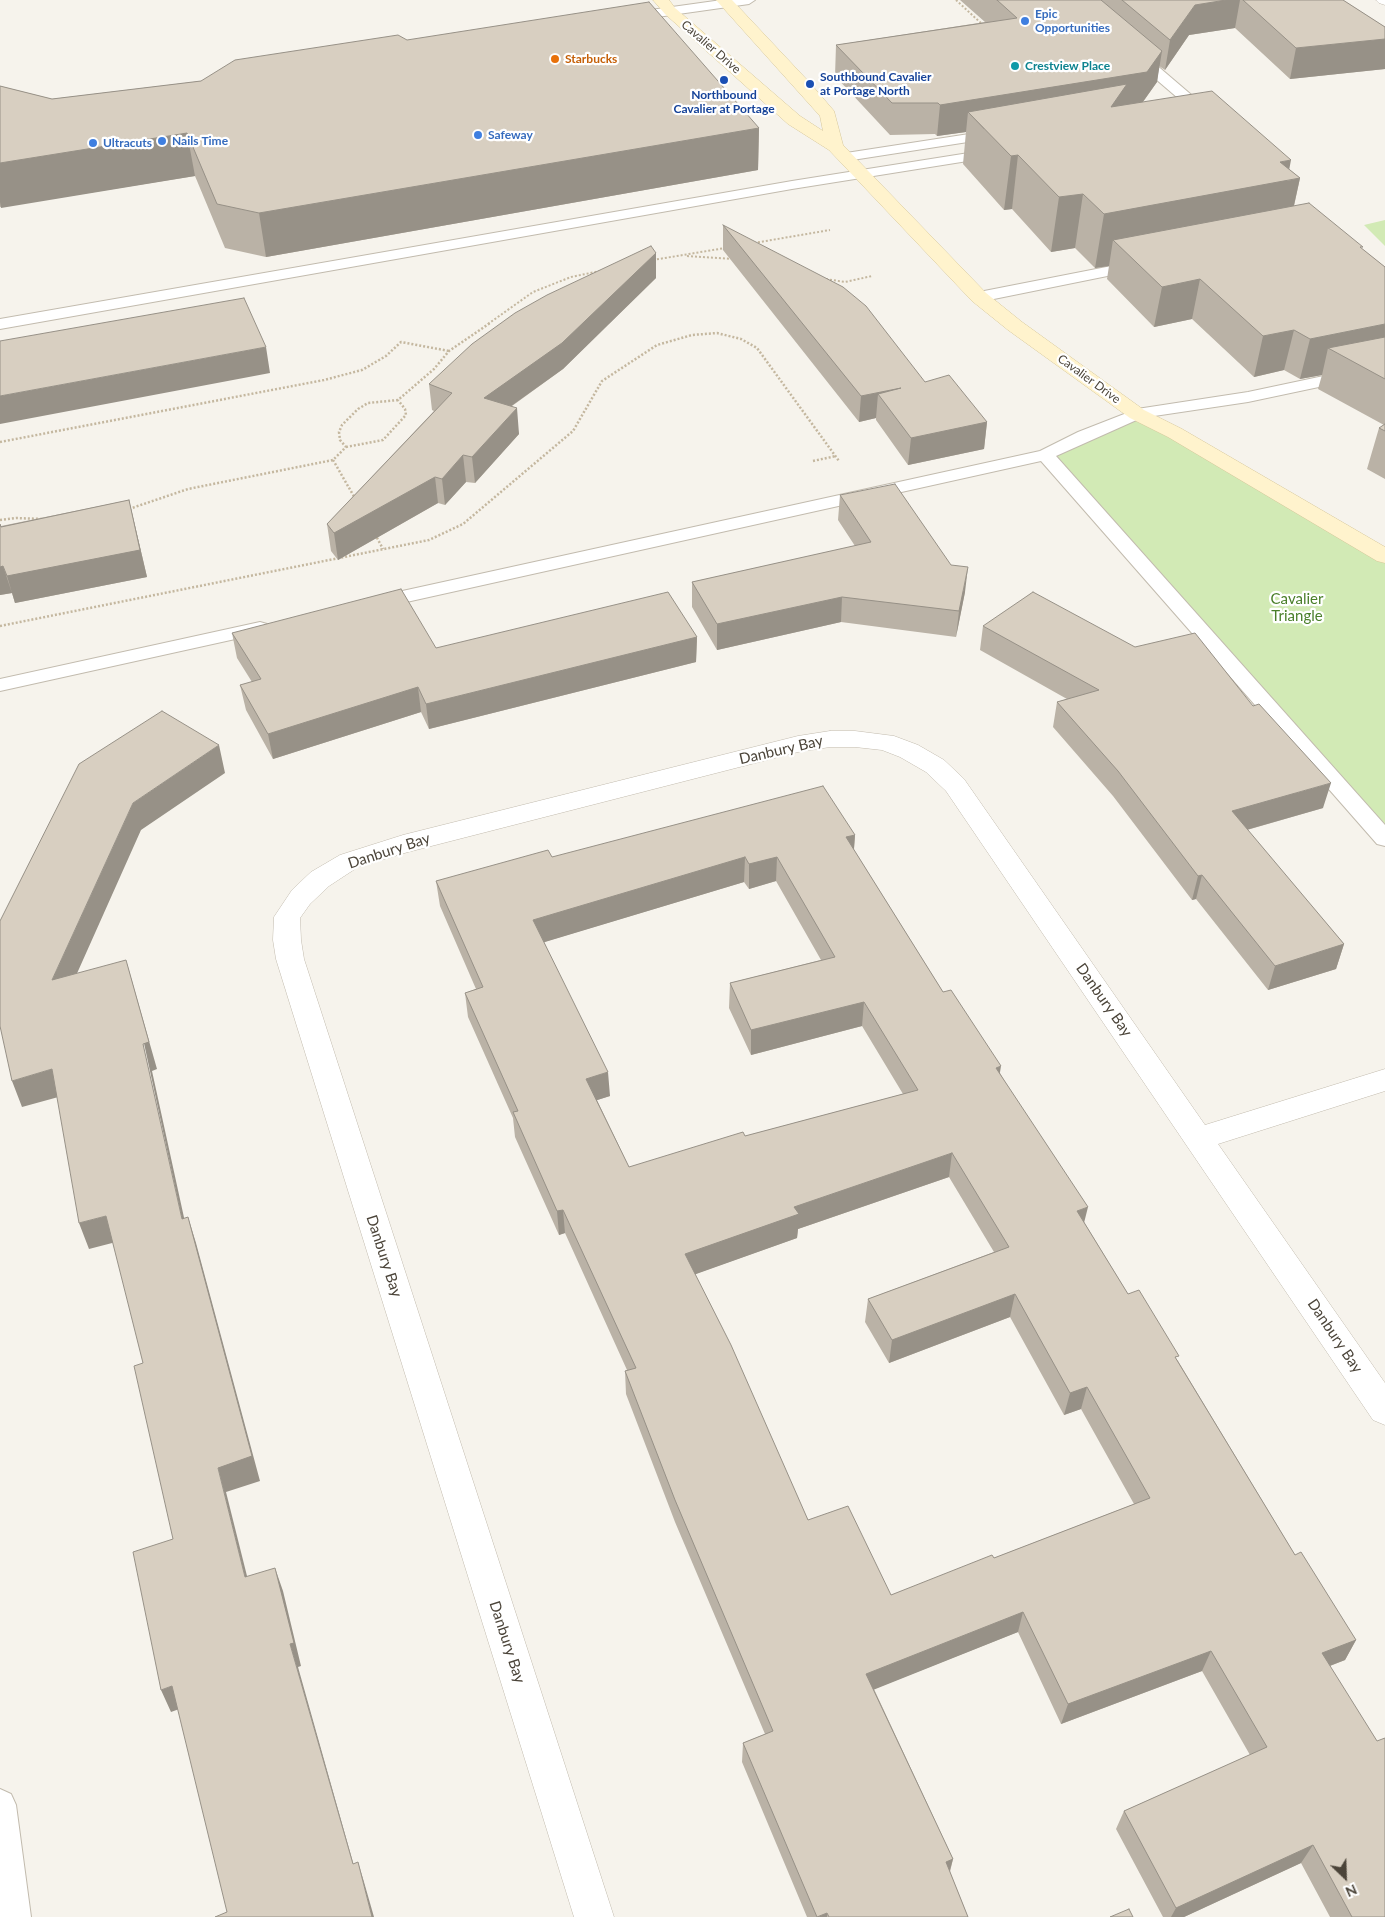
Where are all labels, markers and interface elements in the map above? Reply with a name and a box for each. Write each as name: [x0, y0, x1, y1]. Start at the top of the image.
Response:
place label: Epic Opportunities: [1035, 7, 1110, 35]
marker: Epic Opportunities: [1019, 15, 1031, 27]
street label: Cavalier Drive: [678, 17, 744, 77]
place label: Starbucks: [565, 52, 617, 66]
marker: Starbucks: [549, 53, 561, 65]
place label: Crestview Place: [1025, 59, 1110, 73]
marker: Crestview Place: [1009, 60, 1021, 72]
place label: Southbound Cavalier at Portage North: [820, 70, 931, 98]
marker: Northbound Cavalier at Portage: [718, 74, 730, 86]
marker: Southbound Cavalier at Portage North: [804, 78, 816, 90]
place label: Northbound Cavalier at Portage: [673, 88, 775, 116]
place label: Safeway: [488, 128, 533, 142]
marker: Safeway: [472, 129, 484, 141]
place label: Nails Time: [172, 134, 228, 148]
marker: Nails Time: [156, 135, 168, 147]
place label: Ultracuts: [103, 136, 152, 150]
marker: Ultracuts: [87, 137, 99, 149]
street label: Cavalier Drive: [1055, 351, 1123, 407]
park label: Cavalier Triangle: [1271, 590, 1323, 625]
street label: Danbury Bay: [737, 732, 825, 768]
street label: Danbury Bay: [346, 829, 432, 873]
street label: Danbury Bay: [1072, 960, 1136, 1040]
street label: Danbury Bay: [362, 1213, 406, 1299]
street label: Danbury Bay: [1304, 1296, 1366, 1376]
street label: Danbury Bay: [485, 1599, 529, 1685]
north arrow: [1320, 1852, 1370, 1902]
text: N: [1343, 1881, 1360, 1901]

